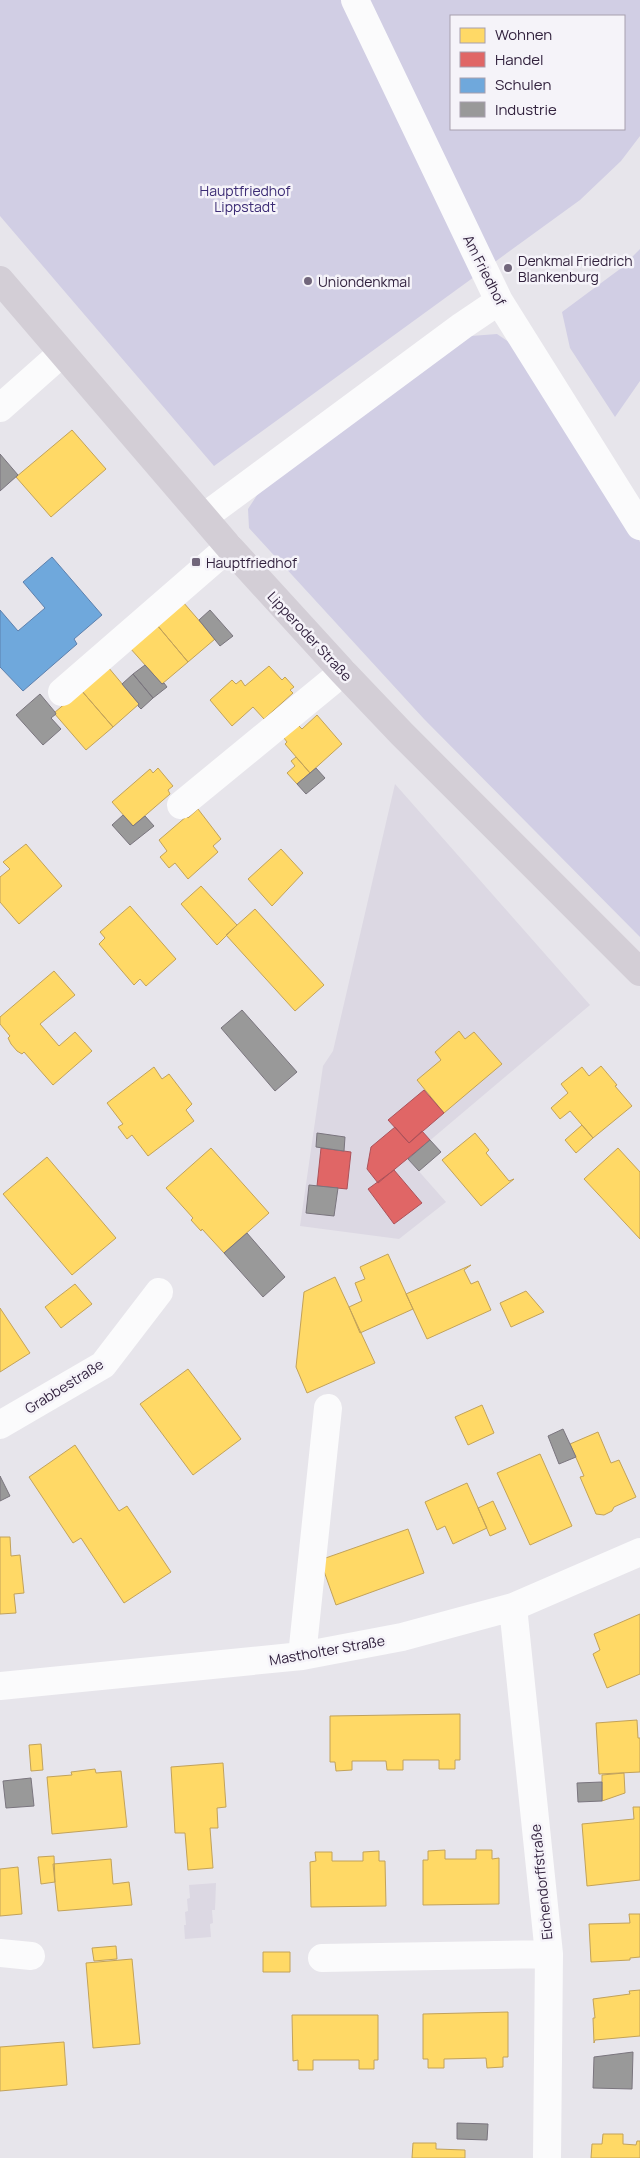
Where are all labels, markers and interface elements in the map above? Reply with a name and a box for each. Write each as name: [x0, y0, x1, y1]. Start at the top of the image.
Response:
legend: [450, 15, 625, 130]
text: Wohnen: [495, 24, 552, 45]
text: Handel: [495, 49, 544, 70]
text: Schulen: [495, 74, 551, 95]
text: Industrie: [495, 99, 557, 120]
park label: Hauptfriedhof Lippstadt: [200, 181, 290, 216]
street label: Am Friedhof: [459, 231, 511, 309]
place label: Denkmal Friedrich Blankenburg: [518, 251, 633, 286]
marker: Denkmal Friedrich Blankenburg: [502, 262, 514, 274]
place label: Uniondenkmal: [318, 272, 410, 291]
marker: Uniondenkmal: [302, 275, 314, 287]
place label: Hauptfriedhof: [206, 553, 297, 572]
marker: Hauptfriedhof: [190, 556, 202, 568]
street label: Lipperoder Straße: [263, 587, 357, 685]
street label: Grabbestraße: [21, 1354, 107, 1418]
street label: Mastholter Straße: [268, 1630, 386, 1670]
street label: Eichendorffstraße: [525, 1823, 557, 1941]

